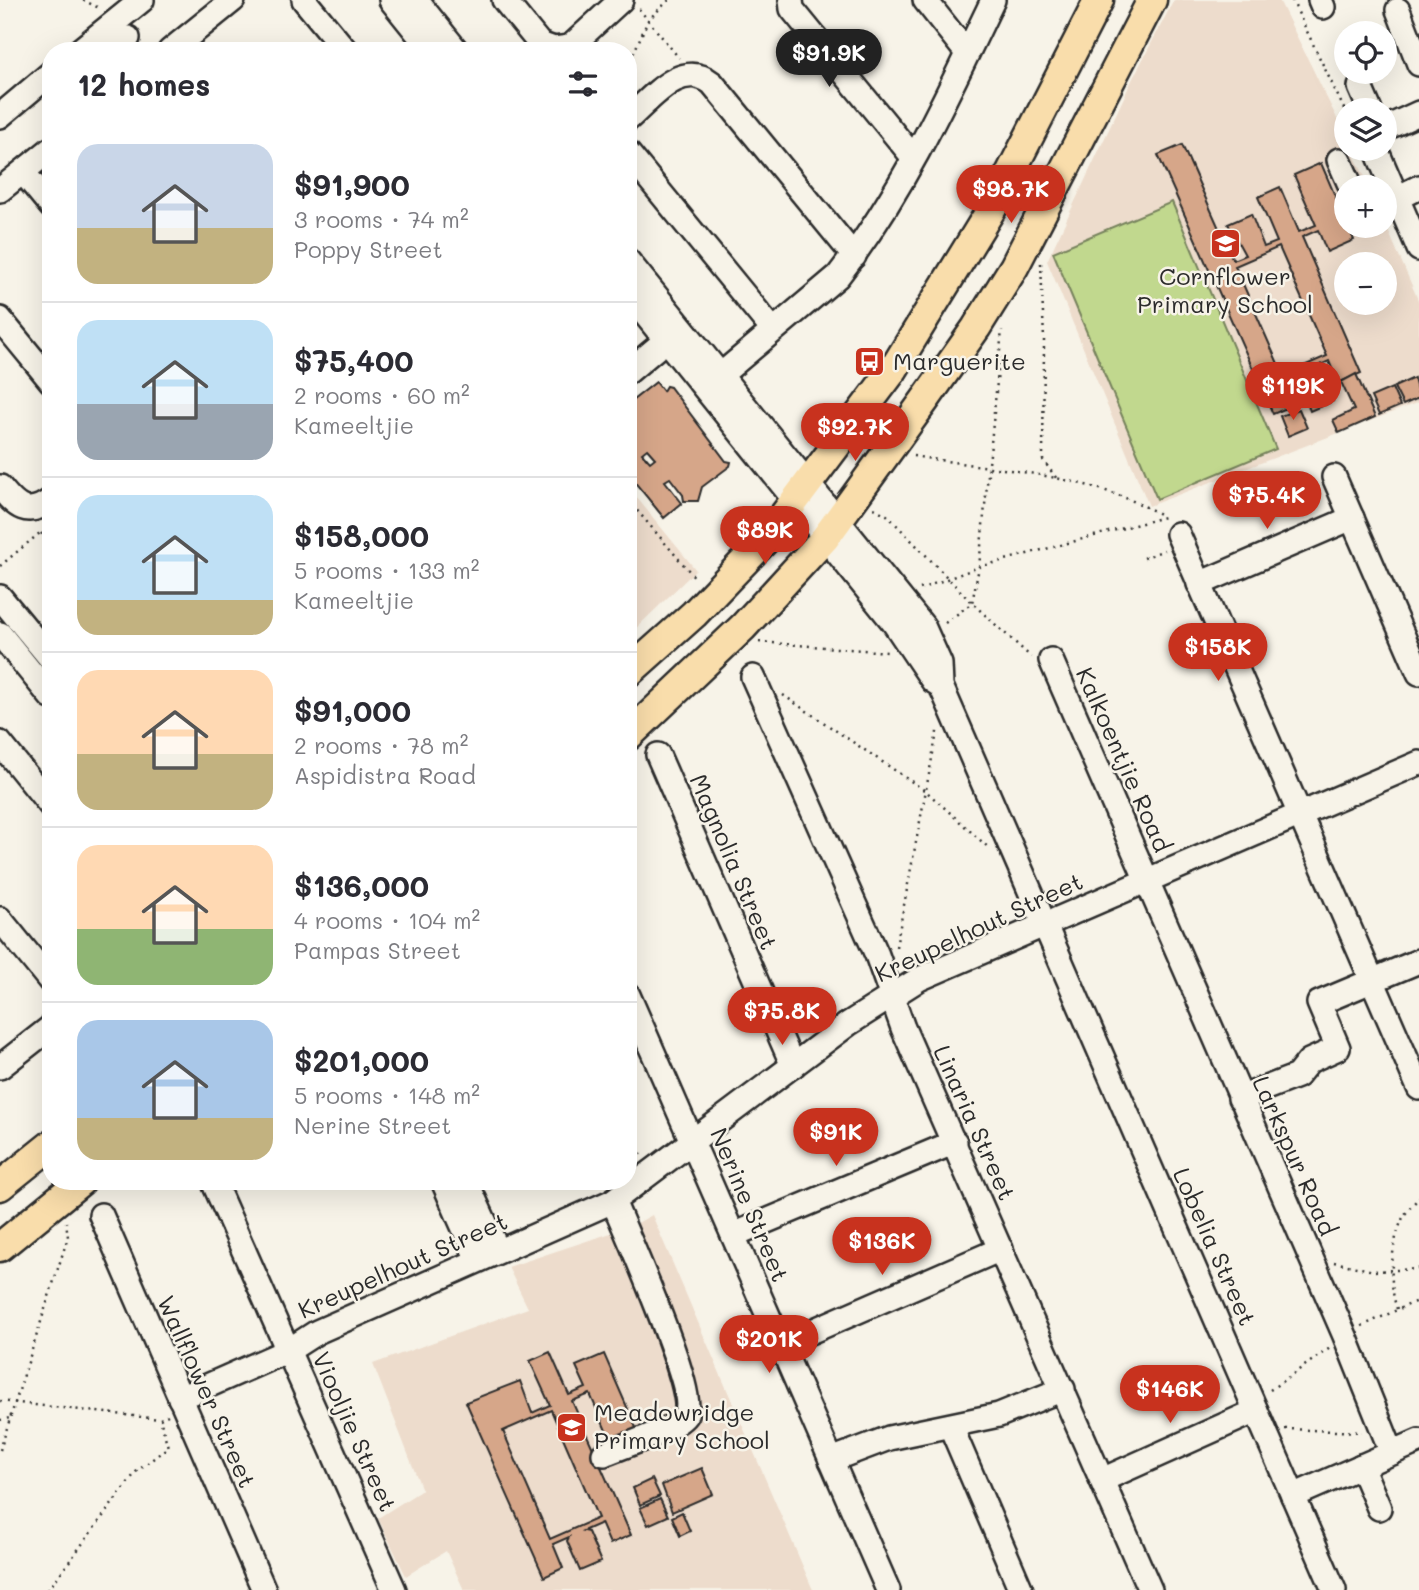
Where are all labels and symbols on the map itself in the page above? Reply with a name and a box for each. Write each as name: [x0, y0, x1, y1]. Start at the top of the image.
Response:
pin: $91.9K: [772, 29, 886, 89]
pin: $98.7K: [954, 166, 1068, 225]
school or university icon: Cornflower Primary School: [1208, 226, 1242, 260]
place label: Cornflower Primary School: [1137, 260, 1313, 319]
bus stop icon: Marguerite: [853, 345, 887, 379]
place label: Marguerite: [893, 345, 1026, 376]
pin: $119K: [1244, 362, 1342, 422]
pin: $92.7K: [798, 404, 912, 463]
pin: $75.4K: [1210, 472, 1324, 531]
pin: $89K: [724, 506, 806, 566]
pin: $158K: [1169, 624, 1267, 683]
street label: Kalkoentjie Road: [1070, 662, 1179, 857]
street label: Magnolia Street: [683, 769, 785, 954]
street label: Kreupelhout Street: [869, 865, 1087, 988]
pin: $75.8K: [725, 988, 839, 1047]
street label: Linaria Street: [927, 1040, 1023, 1205]
street label: Larkspur Road: [1246, 1071, 1344, 1240]
pin: $91K: [795, 1108, 877, 1168]
street label: Nerine Street: [704, 1123, 797, 1286]
street label: Lobelia Street: [1167, 1163, 1264, 1330]
street label: Kreupelhout Street: [293, 1205, 512, 1325]
pin: $136K: [833, 1218, 931, 1277]
street label: Wallflower Street: [151, 1290, 264, 1492]
pin: $201K: [720, 1316, 818, 1375]
street label: Viooljie Street: [306, 1347, 404, 1516]
pin: $146K: [1121, 1366, 1219, 1425]
place label: Meadowridge Primary School: [594, 1396, 770, 1455]
school or university icon: Meadowridge Primary School: [554, 1410, 588, 1444]

